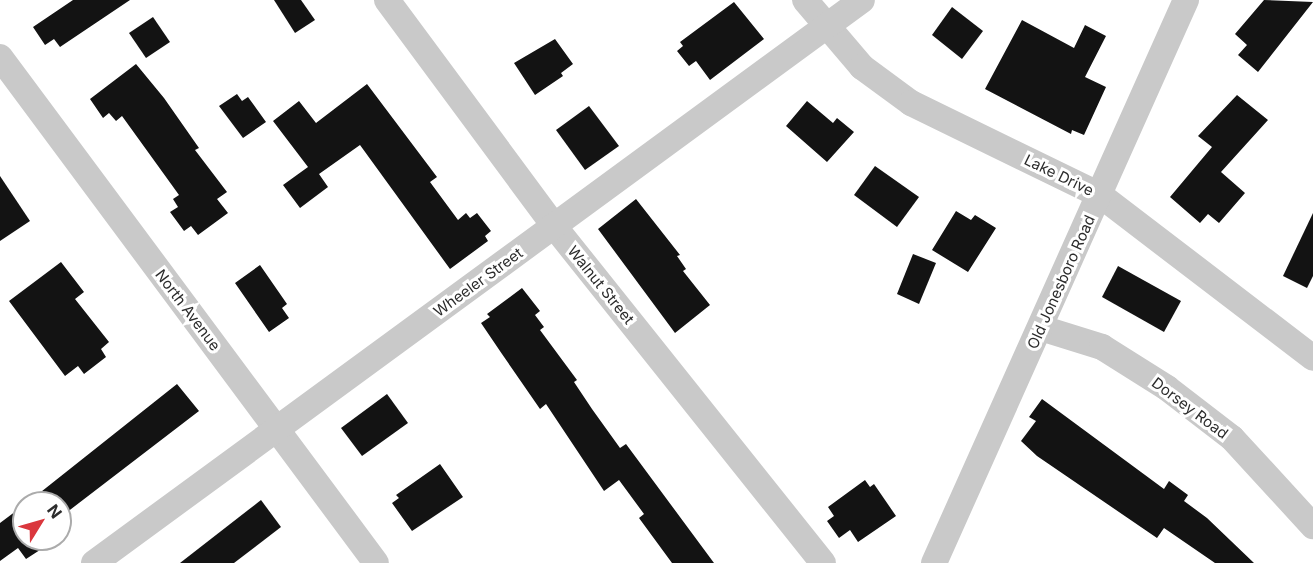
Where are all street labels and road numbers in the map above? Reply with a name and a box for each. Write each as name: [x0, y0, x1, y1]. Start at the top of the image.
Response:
street label: Lake Drive: [1021, 150, 1097, 200]
street label: Old Jonesboro Road: [1023, 212, 1099, 352]
street label: Walnut Street: [564, 242, 638, 328]
street label: Wheeler Street: [430, 244, 526, 320]
street label: North Avenue: [152, 266, 224, 354]
street label: Dorsey Road: [1148, 374, 1232, 442]

